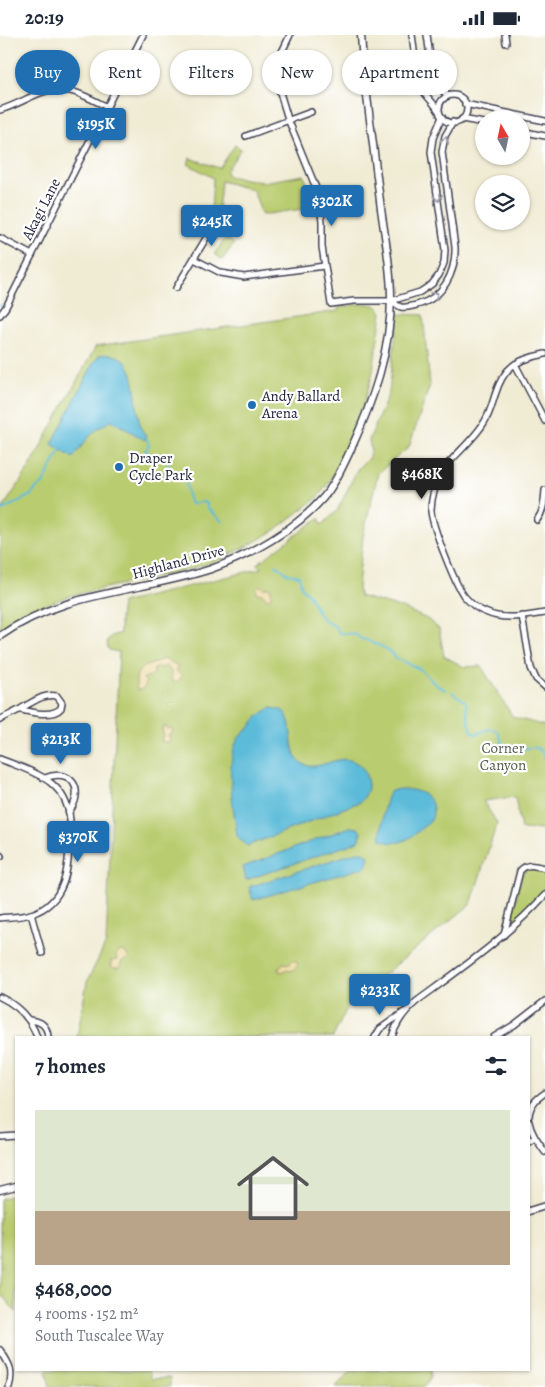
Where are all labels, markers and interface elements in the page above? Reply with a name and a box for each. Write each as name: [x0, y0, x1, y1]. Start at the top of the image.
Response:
text: 20:19: [25, 5, 64, 31]
chip: Buy: [15, 50, 80, 95]
chip: Rent: [90, 50, 160, 95]
chip: Filters: [170, 50, 252, 95]
chip: New: [262, 50, 332, 95]
chip: Apartment: [342, 50, 457, 95]
pin: $195K: [61, 107, 131, 150]
north arrow: [475, 110, 530, 165]
map controls: [475, 110, 530, 230]
text: $195K: [77, 113, 115, 135]
one-way arrow: [439, 137, 449, 145]
street label: Akagi Lane: [16, 174, 65, 244]
button: layers: [475, 175, 530, 230]
pin: $302K: [297, 185, 367, 227]
text: $302K: [312, 190, 352, 212]
one-way arrow: [432, 194, 442, 203]
pin: $245K: [177, 205, 247, 247]
text: $245K: [192, 210, 232, 232]
one-way arrow: [429, 292, 438, 300]
place label: Andy Ballard Arena: [261, 386, 341, 423]
marker: Andy Ballard Arena: [246, 399, 258, 411]
place label: Draper Cycle Park: [129, 448, 193, 485]
pin: $468K: [387, 457, 457, 500]
marker: Draper Cycle Park: [113, 461, 125, 473]
text: $468K: [402, 463, 442, 485]
street label: Highland Drive: [130, 540, 226, 584]
pin: $213K: [26, 723, 96, 765]
text: $213K: [42, 728, 80, 750]
park label: Corner Canyon: [480, 738, 526, 775]
pin: $370K: [43, 821, 113, 863]
text: $370K: [58, 826, 98, 848]
pin: $233K: [345, 973, 415, 1016]
text: $233K: [360, 979, 400, 1001]
text: 7 homes: [35, 1052, 106, 1080]
icon: filters: [482, 1052, 510, 1080]
icon: home: [228, 1143, 318, 1233]
text: $468,000: [35, 1275, 112, 1303]
text: 4 rooms · 152 m²: [35, 1303, 138, 1325]
text: South Tuscalee Way: [35, 1325, 164, 1347]

